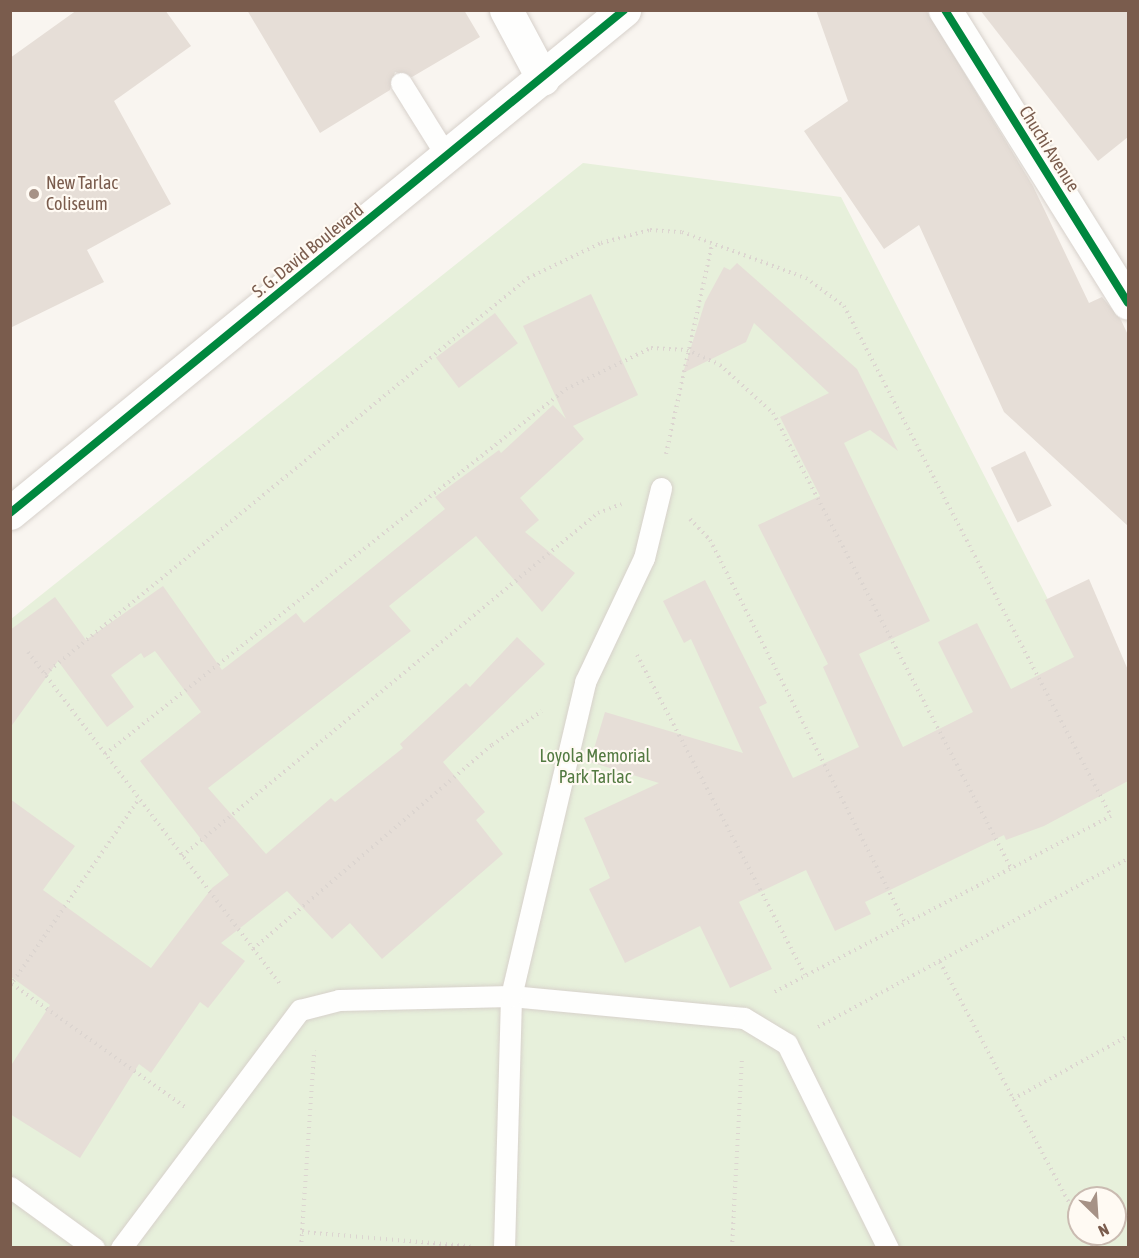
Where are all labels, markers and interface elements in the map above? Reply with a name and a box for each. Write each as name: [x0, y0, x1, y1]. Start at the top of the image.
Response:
street label: Chuchi Avenue: [1014, 102, 1084, 196]
place label: New Tarlac Coliseum: [46, 173, 118, 216]
marker: New Tarlac Coliseum: [27, 187, 41, 201]
street label: S. G. David Boulevard: [248, 199, 368, 303]
park label: Loyola Memorial Park Tarlac: [540, 746, 650, 789]
north arrow: [1067, 1186, 1127, 1246]
text: N: [1096, 1220, 1112, 1241]

